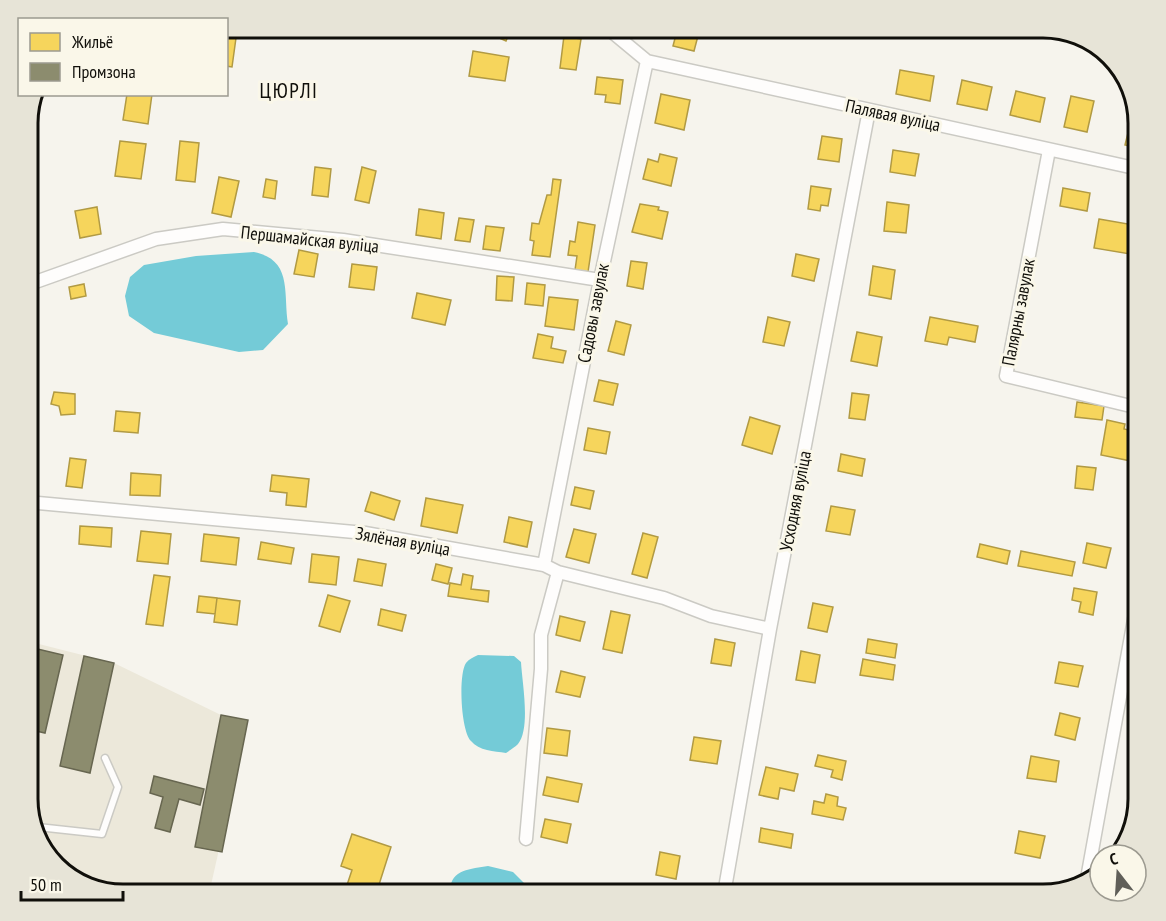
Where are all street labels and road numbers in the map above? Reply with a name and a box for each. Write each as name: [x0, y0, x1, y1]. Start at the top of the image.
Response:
street label: Палявая вуліца: [843, 94, 943, 136]
street label: Першамайская вуліца: [240, 220, 380, 258]
street label: Палярны завулак: [996, 256, 1040, 368]
street label: Садовы завулак: [572, 261, 614, 365]
street label: Усходняя вуліца: [774, 449, 816, 553]
street label: Зялёная вуліца: [354, 521, 452, 561]

